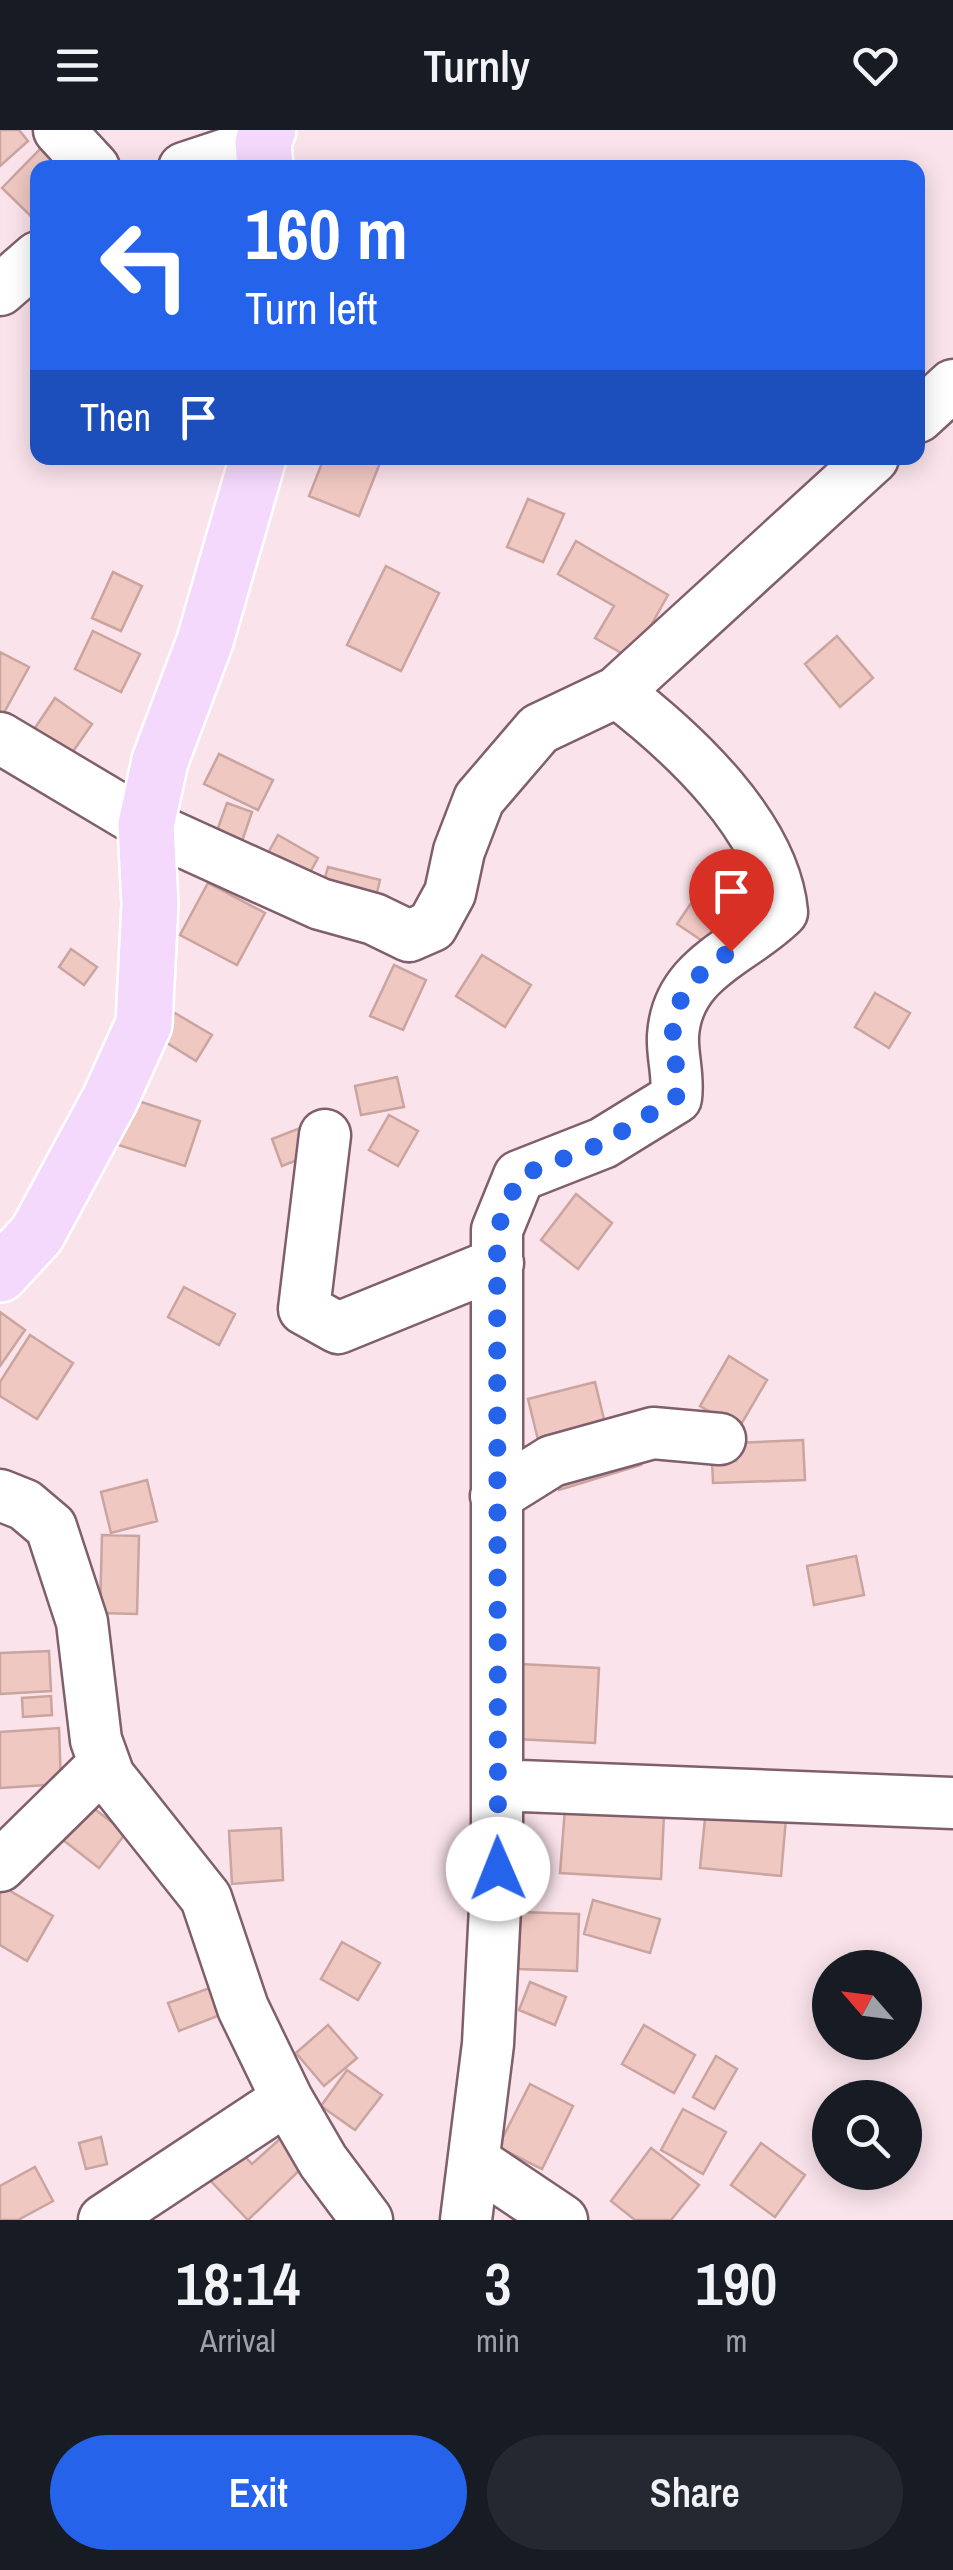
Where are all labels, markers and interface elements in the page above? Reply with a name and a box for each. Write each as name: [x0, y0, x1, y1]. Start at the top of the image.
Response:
text: Turnly: [423, 35, 530, 96]
icon: menu: [50, 38, 105, 93]
icon: heart: [848, 38, 903, 93]
text: 160 m: [245, 187, 408, 281]
icon: left: [80, 200, 210, 330]
text: Turn left: [245, 277, 377, 338]
icon: arrive: [171, 390, 226, 445]
text: Then: [80, 392, 151, 443]
pin: [689, 849, 774, 952]
icon: arrive: [704, 864, 759, 919]
position arrow: [446, 1817, 550, 1921]
north arrow: [812, 1950, 922, 2060]
map controls: [812, 1950, 922, 2190]
button: search: [812, 2080, 922, 2190]
text: 18:14: [176, 2243, 300, 2324]
text: 3: [484, 2243, 512, 2324]
text: 190: [695, 2243, 777, 2324]
text: Arrival: [200, 2319, 276, 2362]
text: min: [476, 2319, 520, 2362]
text: m: [725, 2319, 747, 2362]
button: Exit: [50, 2435, 467, 2550]
button: Share: [487, 2435, 903, 2550]

